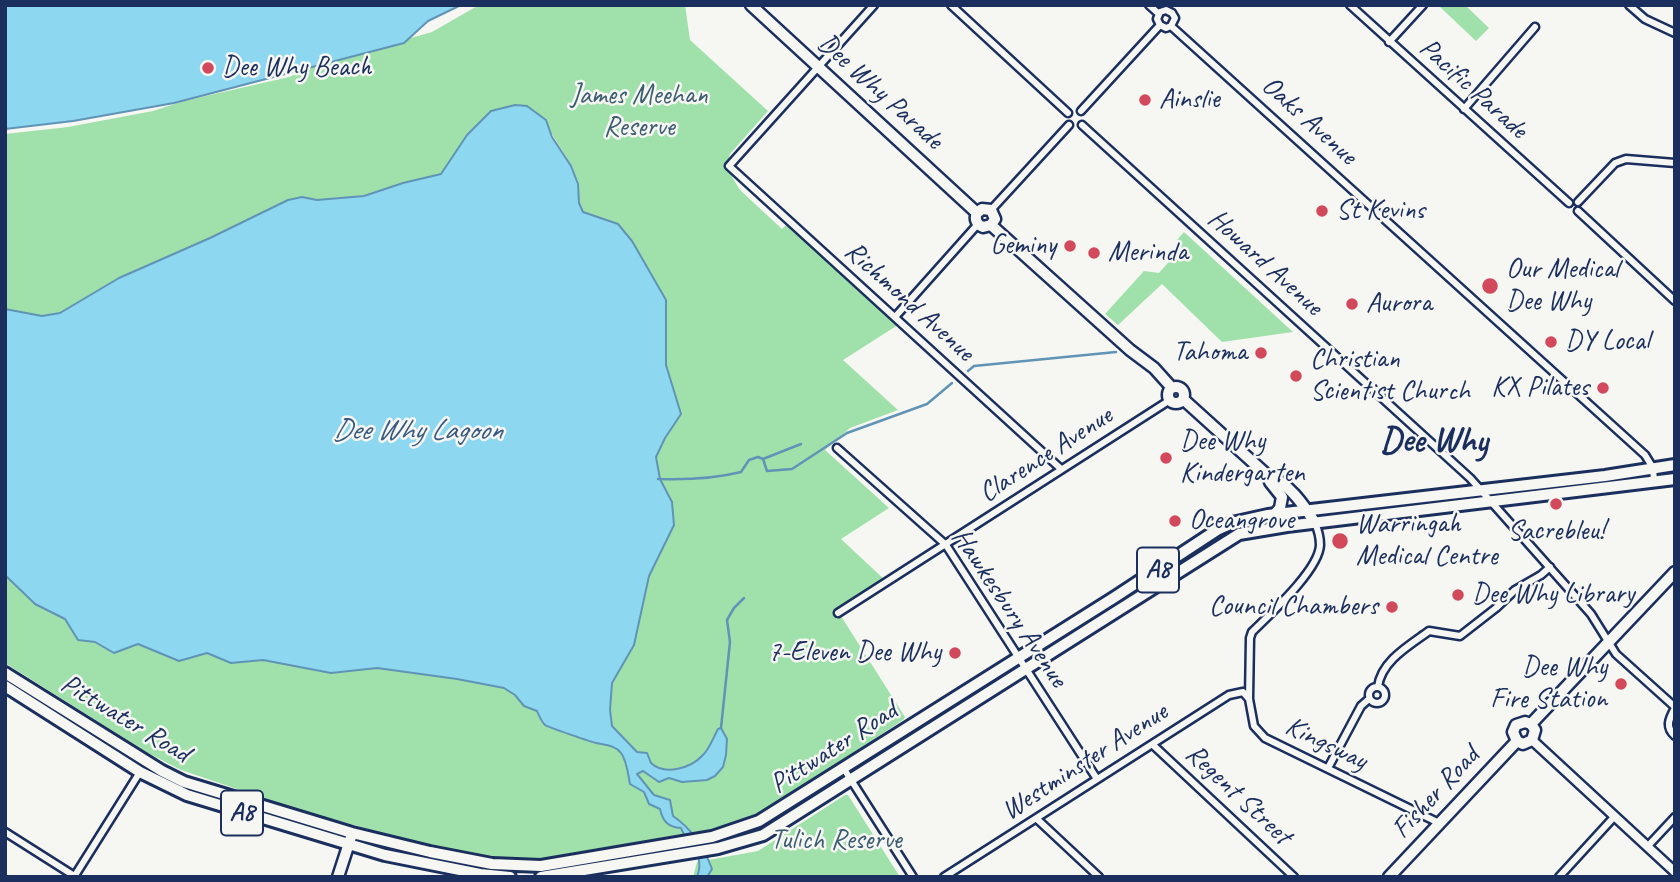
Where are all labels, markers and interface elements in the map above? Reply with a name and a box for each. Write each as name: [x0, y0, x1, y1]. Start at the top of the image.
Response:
street label: Dee Why Parade: [810, 27, 950, 157]
street label: Pacific Parade: [1412, 32, 1534, 146]
place label: Dee Why Beach: [222, 51, 371, 85]
marker: Dee Why Beach: [200, 60, 216, 76]
street label: Oaks Avenue: [1254, 69, 1364, 173]
park label: James Meehan Reserve: [570, 79, 708, 145]
place label: Ainslie: [1159, 83, 1220, 117]
marker: Ainslie: [1137, 92, 1153, 108]
place label: St Kevins: [1336, 194, 1425, 228]
street label: Howard Avenue: [1201, 203, 1329, 323]
marker: St Kevins: [1314, 203, 1330, 219]
place label: Geminy: [990, 229, 1056, 263]
street label: Richmond Avenue: [837, 235, 981, 369]
place label: Merinda: [1108, 236, 1188, 270]
marker: Geminy: [1062, 238, 1078, 254]
marker: Merinda: [1086, 245, 1102, 261]
place label: Our Medical Dee Why: [1506, 253, 1619, 319]
marker: Our Medical Dee Why: [1480, 276, 1500, 296]
place label: Aurora: [1366, 287, 1432, 321]
marker: Aurora: [1344, 296, 1360, 312]
place label: DY Local: [1565, 325, 1650, 359]
marker: DY Local: [1543, 334, 1559, 350]
place label: Tahoma: [1173, 336, 1247, 370]
place label: Christian Scientist Church: [1310, 343, 1470, 409]
marker: Tahoma: [1253, 345, 1269, 361]
marker: Christian Scientist Church: [1288, 368, 1304, 384]
place label: KX Pilates: [1491, 371, 1589, 405]
marker: KX Pilates: [1595, 380, 1611, 396]
street label: Clarence Avenue: [973, 399, 1119, 511]
water label: Dee Why Lagoon: [332, 413, 502, 449]
district label: Dee Why: [1380, 421, 1488, 463]
place label: Dee Why Kindergarten: [1180, 425, 1305, 491]
marker: Dee Why Kindergarten: [1158, 450, 1174, 466]
marker: Sacrebleu!: [1548, 496, 1564, 512]
place label: Oceangrove: [1189, 504, 1294, 538]
place label: Warringah Medical Centre: [1356, 508, 1498, 574]
marker: Oceangrove: [1167, 513, 1183, 529]
place label: Sacrebleu!: [1508, 515, 1604, 549]
street label: Hawkesbury Avenue: [944, 522, 1074, 694]
marker: Warringah Medical Centre: [1330, 531, 1350, 551]
road number: A8: [1137, 548, 1179, 592]
place label: Dee Why Library: [1472, 578, 1634, 612]
marker: Dee Why Library: [1450, 587, 1466, 603]
place label: Council Chambers: [1209, 590, 1378, 624]
marker: Council Chambers: [1384, 599, 1400, 615]
place label: 7-Eleven Dee Why: [768, 636, 941, 670]
marker: 7-Eleven Dee Why: [947, 645, 963, 661]
place label: Dee Why Fire Station: [1490, 651, 1607, 717]
street label: Pittwater Road: [54, 667, 196, 771]
marker: Dee Why Fire Station: [1613, 676, 1629, 692]
street label: Pittwater Road: [764, 694, 904, 802]
street label: Westminster Avenue: [996, 696, 1174, 828]
street label: Kingsway: [1280, 710, 1372, 778]
street label: Regent Street: [1178, 738, 1298, 852]
street label: Fisher Road: [1385, 740, 1487, 846]
road number: A8: [221, 790, 263, 835]
park label: Tulich Reserve: [770, 824, 902, 858]

